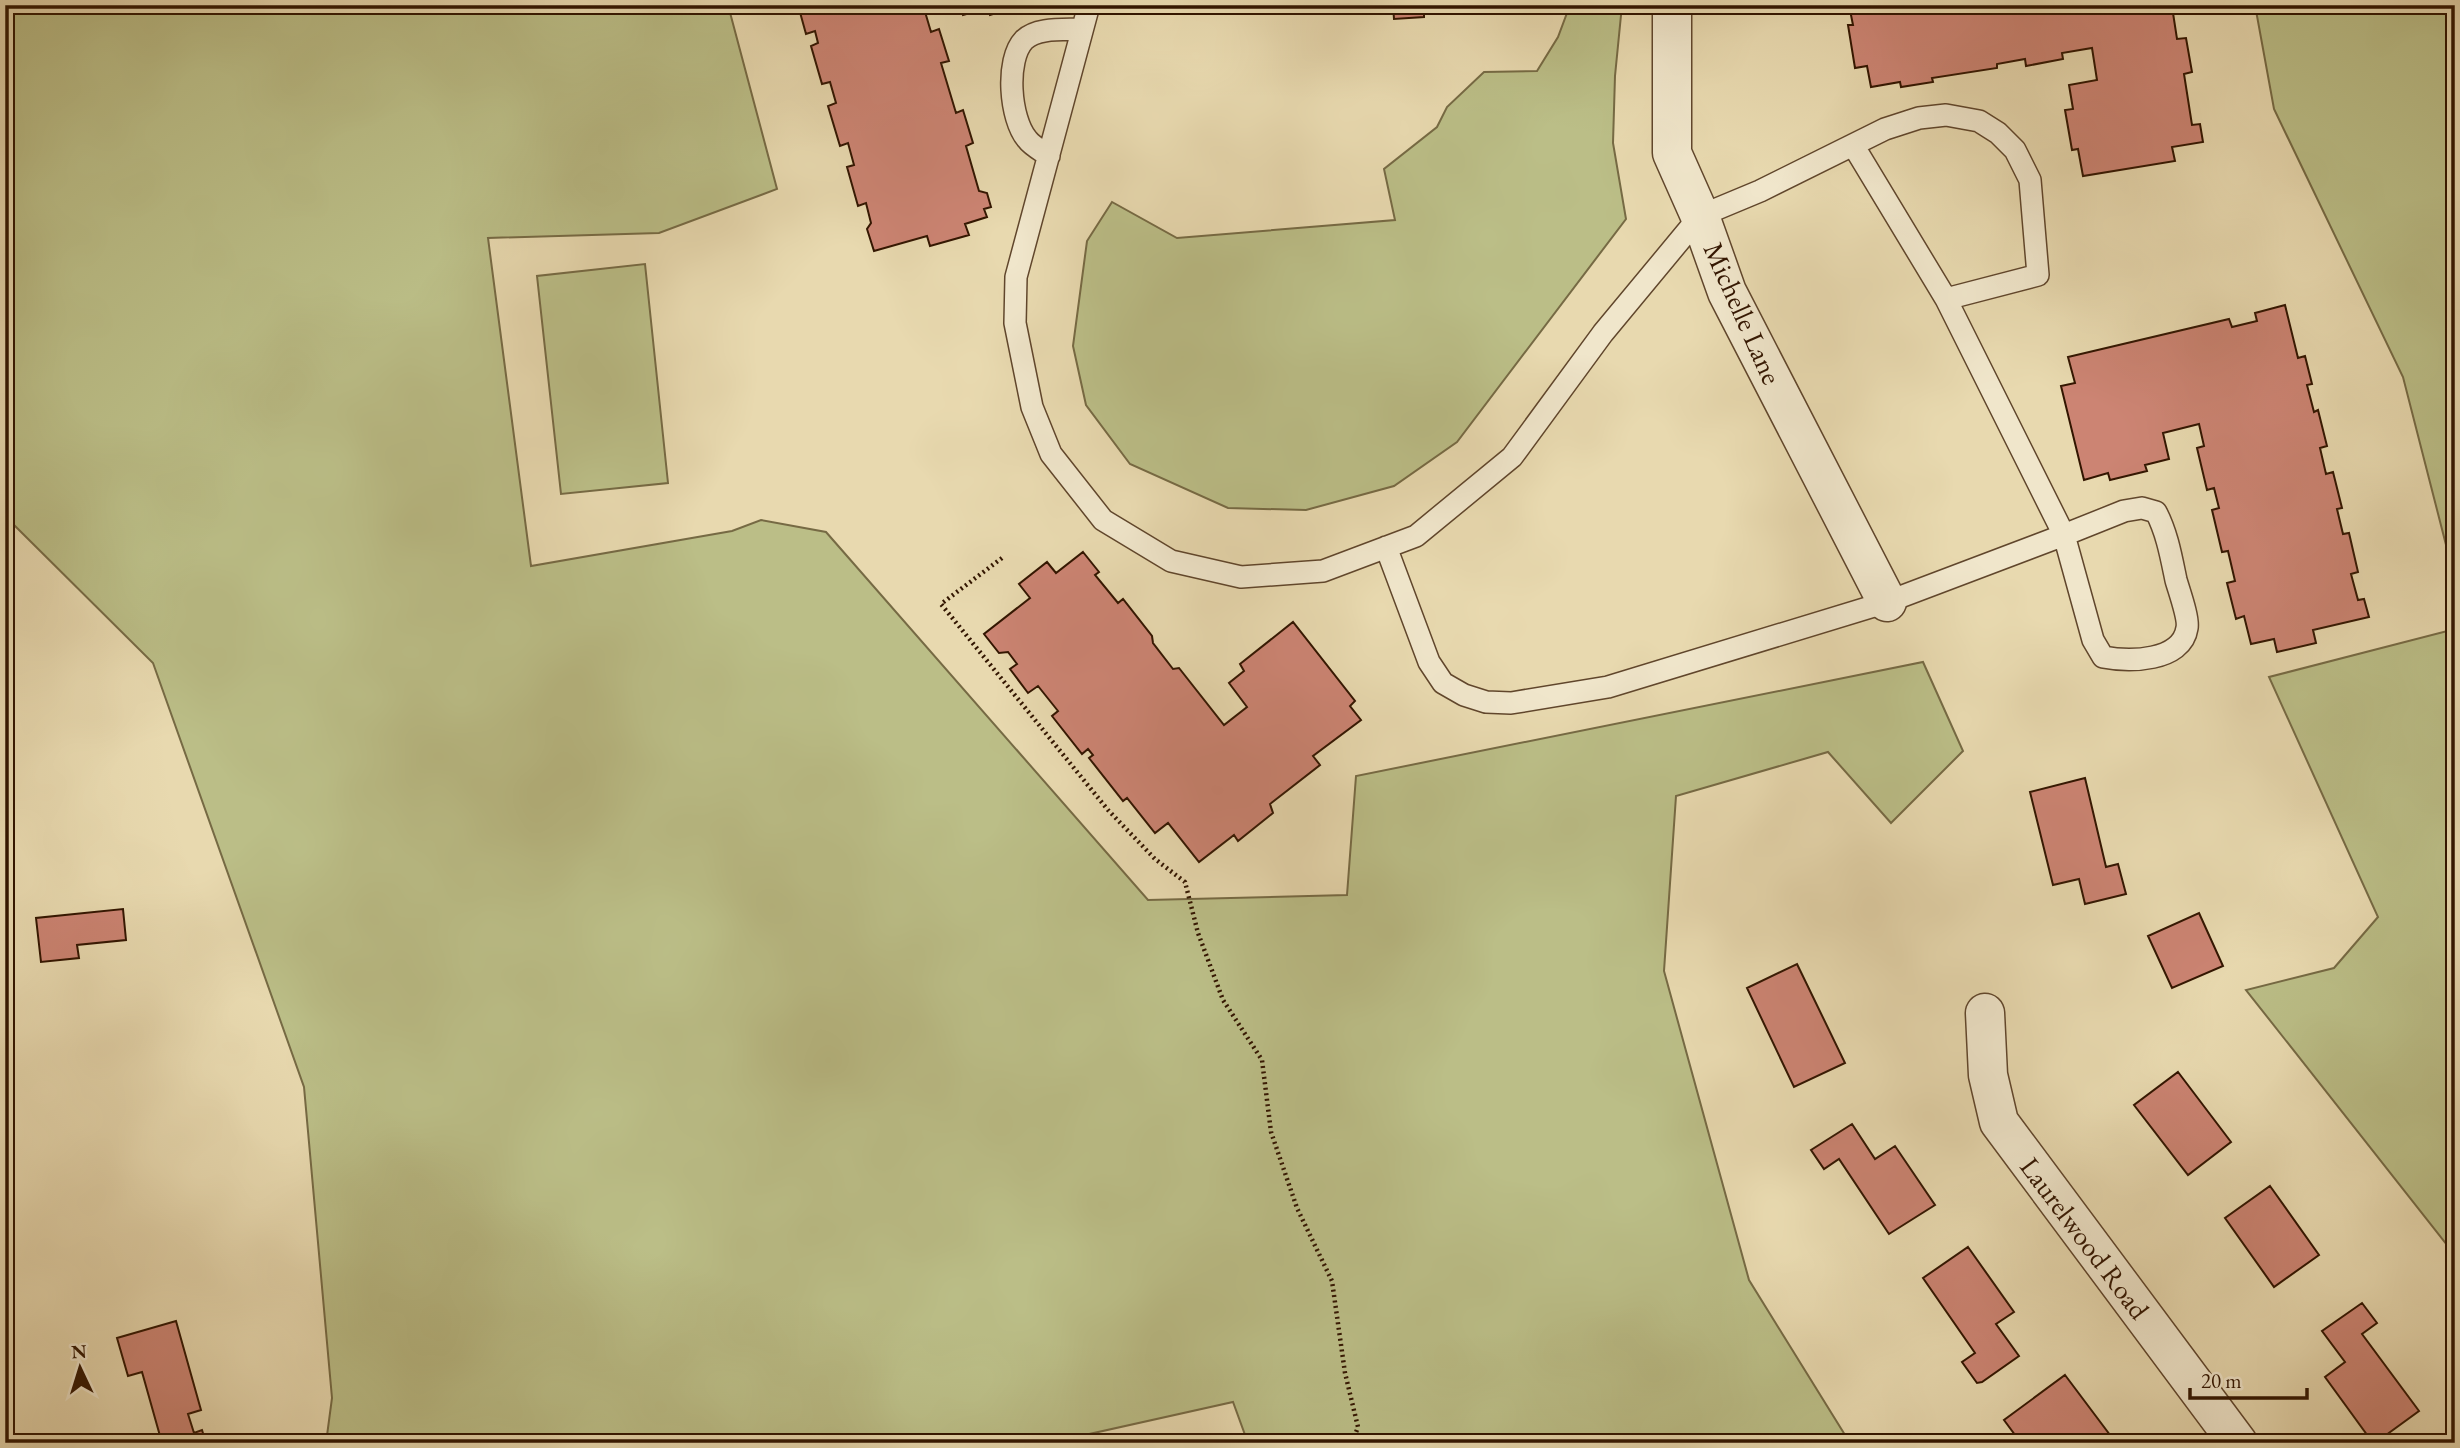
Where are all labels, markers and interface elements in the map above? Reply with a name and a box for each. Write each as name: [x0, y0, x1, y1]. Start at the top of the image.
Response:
street label: Michelle Lane: [1696, 236, 1790, 390]
street label: Laurelwood Road: [2012, 1150, 2158, 1327]
north arrow: [46, 1332, 116, 1402]
text: N: [70, 1338, 88, 1365]
scale bar: [2190, 1357, 2308, 1401]
text: 20 m: [2201, 1367, 2242, 1394]

